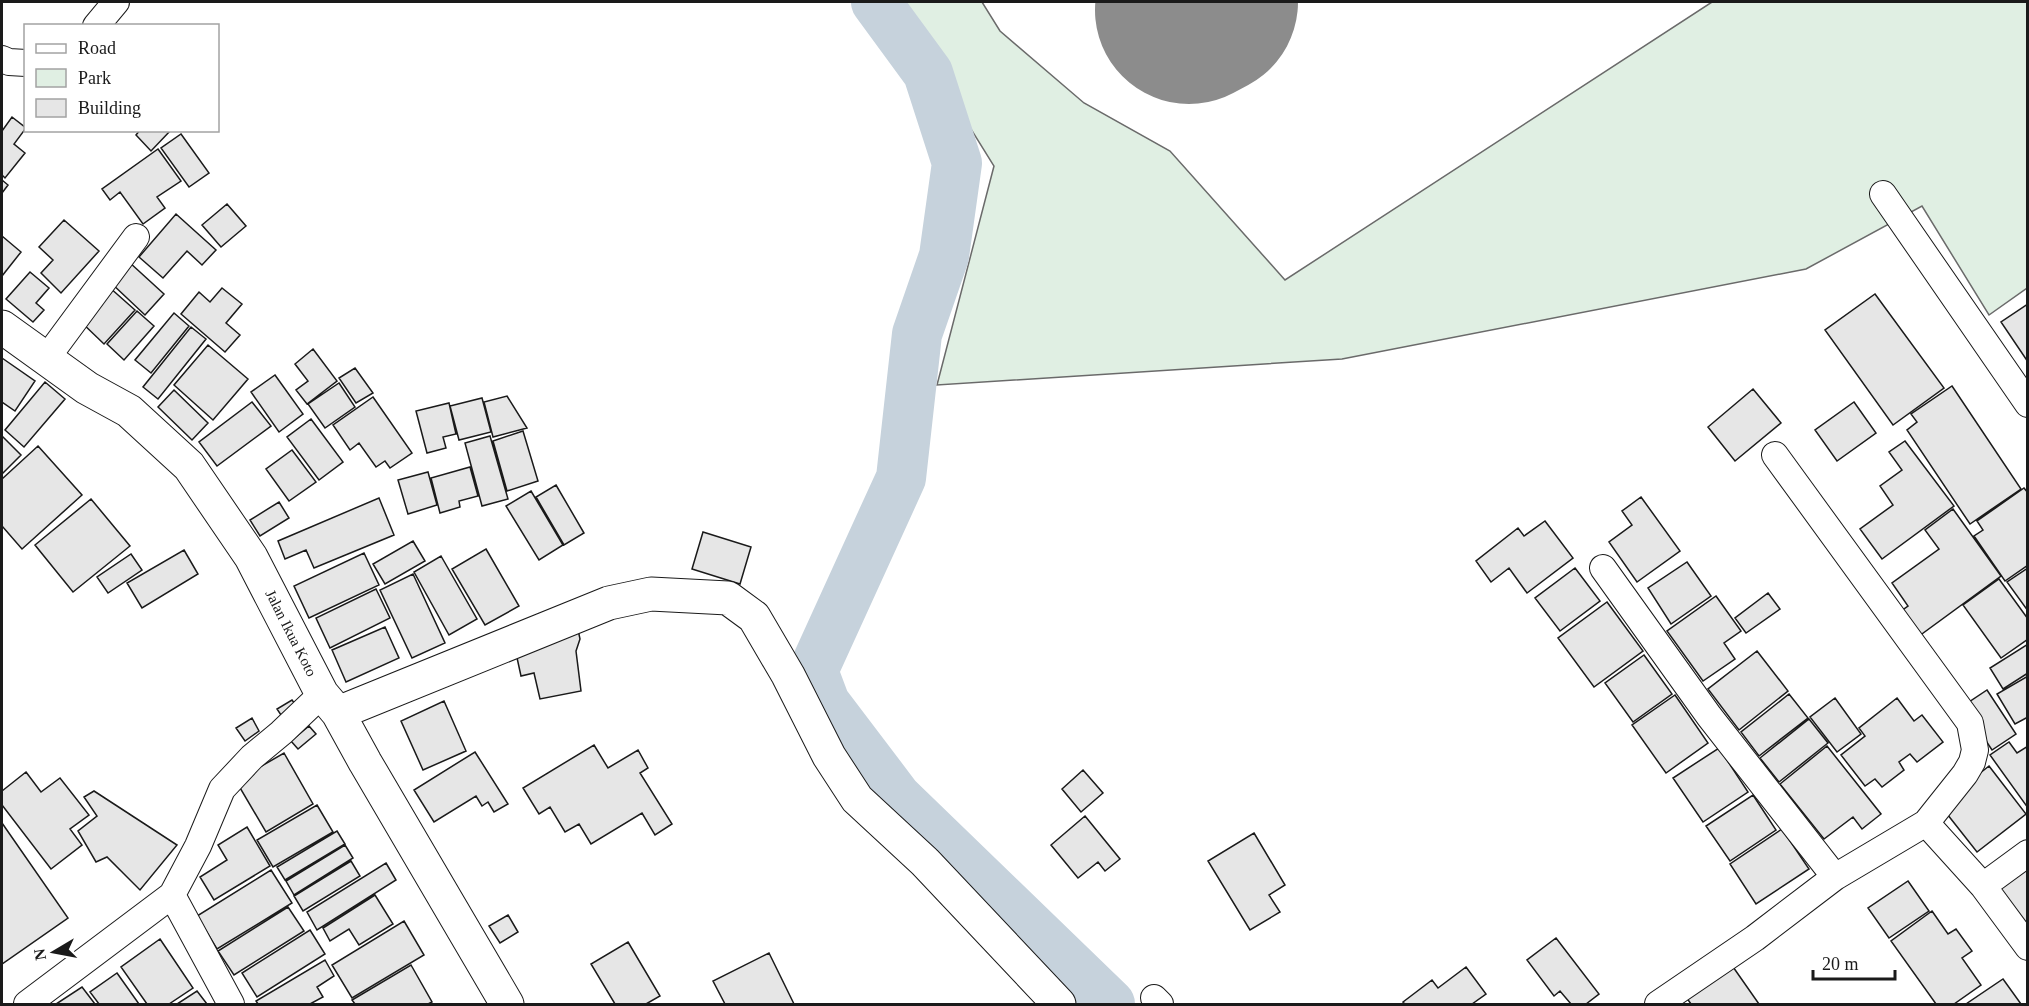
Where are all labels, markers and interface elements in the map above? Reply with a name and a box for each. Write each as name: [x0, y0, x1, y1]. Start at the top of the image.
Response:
legend: [24, 24, 219, 132]
text: Road: [78, 38, 116, 58]
text: Park: [78, 68, 111, 88]
text: Building: [78, 98, 141, 118]
street label: Jalan Ikua Koto: [262, 587, 320, 679]
north arrow: [24, 922, 84, 982]
scale bar: [1813, 943, 1896, 981]
text: N: [30, 947, 49, 962]
text: 20 m: [1822, 954, 1859, 974]

